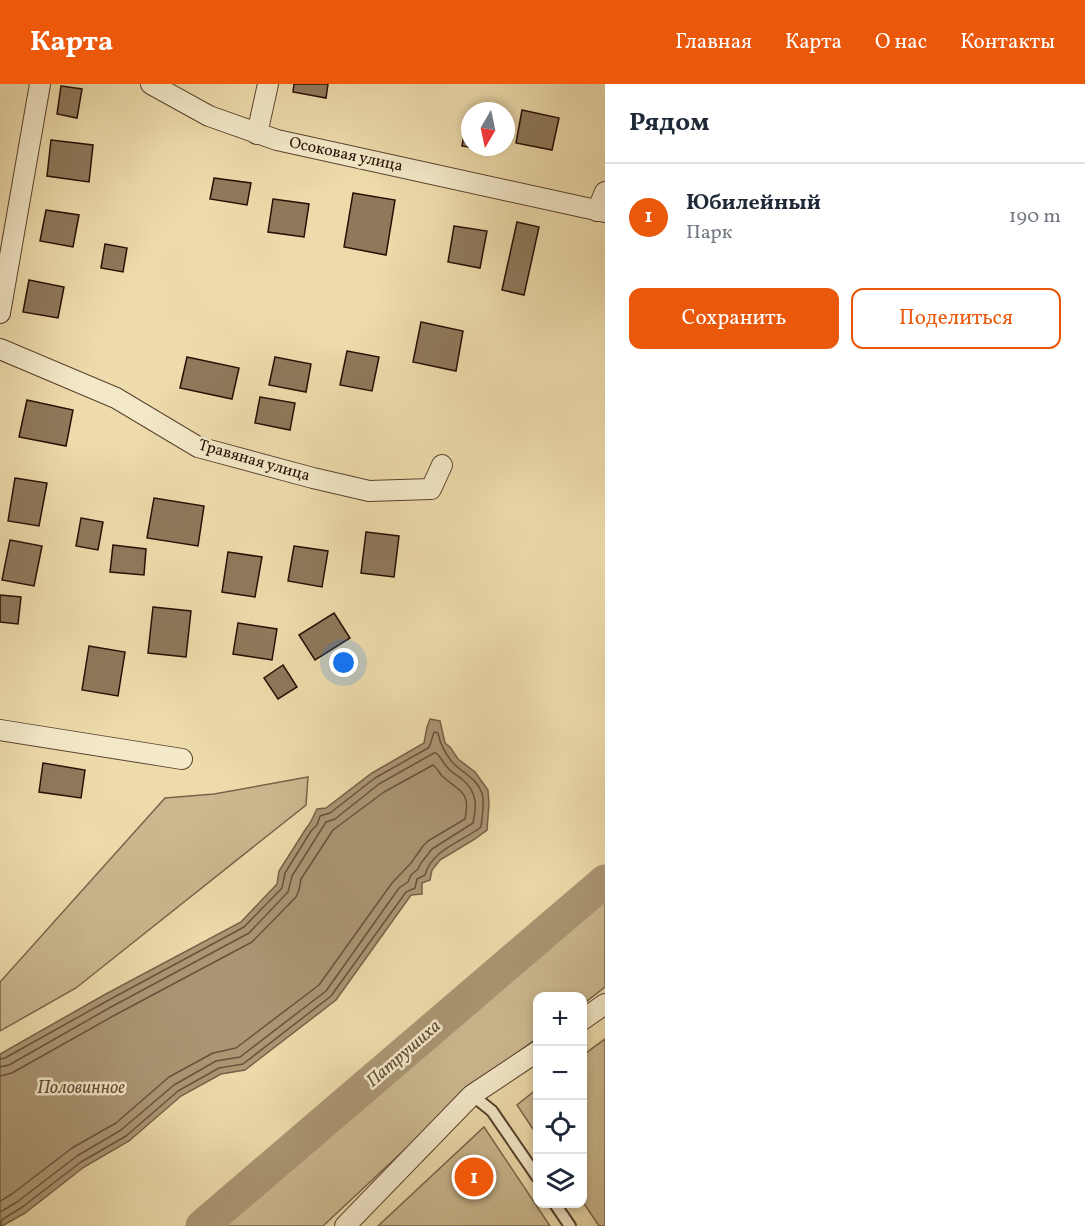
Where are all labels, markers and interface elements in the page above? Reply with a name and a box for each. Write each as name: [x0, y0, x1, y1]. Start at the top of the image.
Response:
text: Карта: [30, 23, 113, 62]
text: Главная: [675, 28, 752, 57]
text: Карта: [785, 28, 842, 57]
text: О нас: [875, 28, 927, 57]
text: Контакты: [960, 28, 1055, 57]
north arrow: [461, 102, 515, 156]
text: Рядом: [629, 105, 709, 141]
street label: Осоковая улица: [287, 132, 405, 178]
text: Юбилейный: [686, 188, 821, 219]
text: 1: [644, 203, 653, 231]
text: 190 m: [1009, 203, 1061, 231]
text: Парк: [686, 219, 732, 247]
button: Сохранить: [629, 288, 839, 349]
button: Поделиться: [851, 288, 1061, 349]
street label: Травяная улица: [195, 435, 313, 487]
your location: [329, 648, 358, 677]
map controls: [533, 992, 587, 1208]
button: +: [533, 992, 587, 1046]
water label: Патрушиха: [361, 1015, 447, 1093]
button: −: [533, 1046, 587, 1100]
water label: Половинное: [37, 1076, 125, 1101]
button: locate: [533, 1100, 587, 1154]
pin: 1: [454, 1154, 494, 1200]
button: layers: [533, 1154, 587, 1208]

